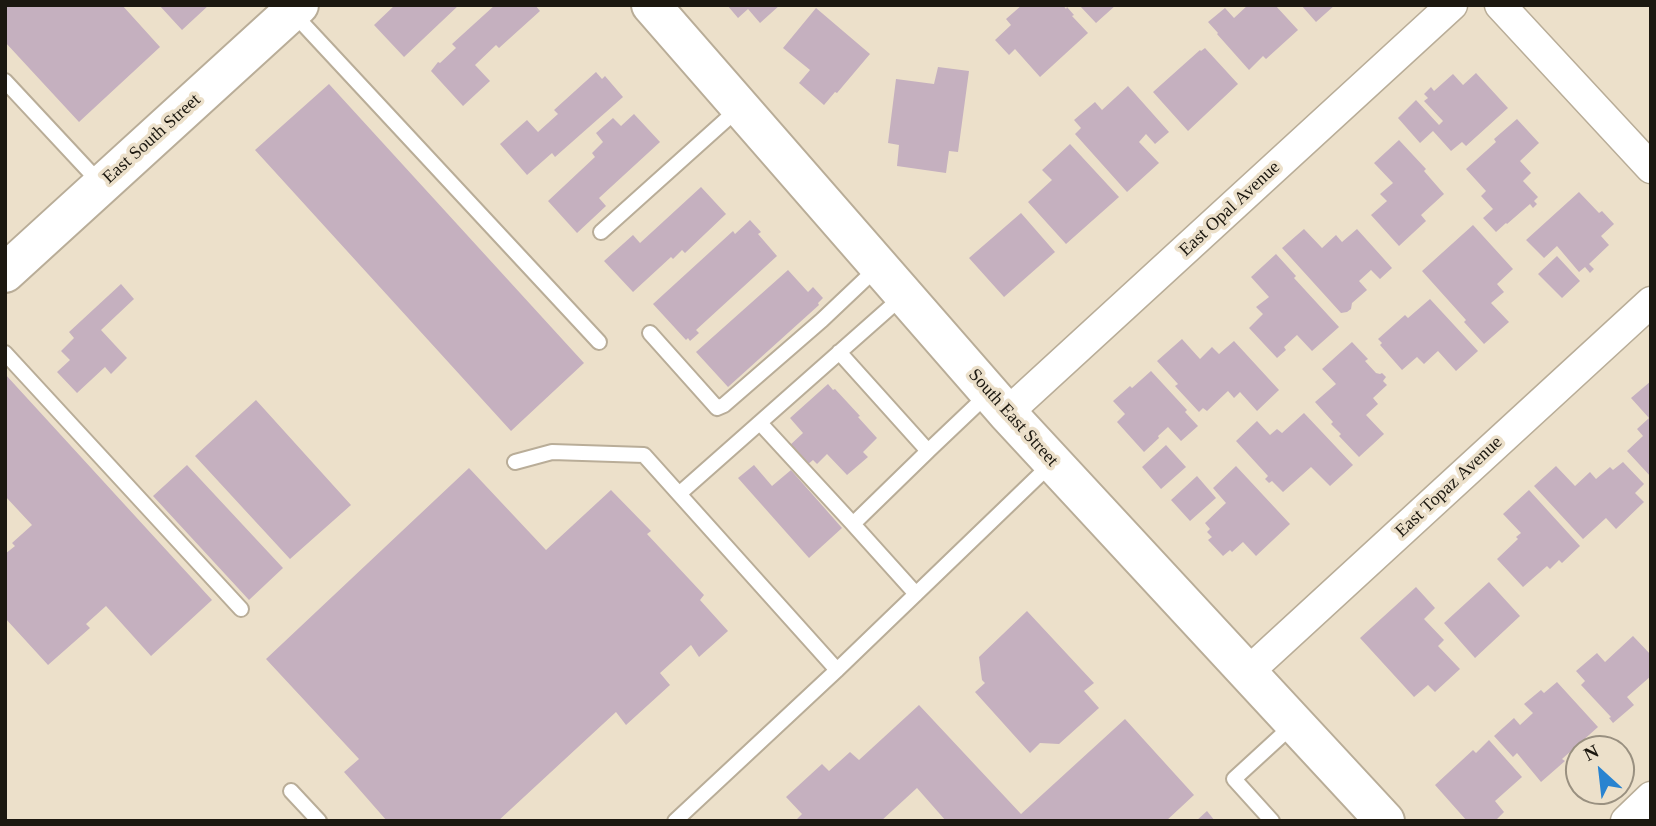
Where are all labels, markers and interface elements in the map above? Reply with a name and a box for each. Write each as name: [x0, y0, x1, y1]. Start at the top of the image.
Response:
street label: East South Street: [99, 89, 205, 189]
street label: East Opal Avenue: [1175, 157, 1285, 261]
street label: South East Street: [963, 365, 1063, 471]
street label: East Topaz Avenue: [1391, 432, 1507, 542]
north arrow: [1565, 735, 1635, 805]
text: N: [1580, 740, 1602, 765]

